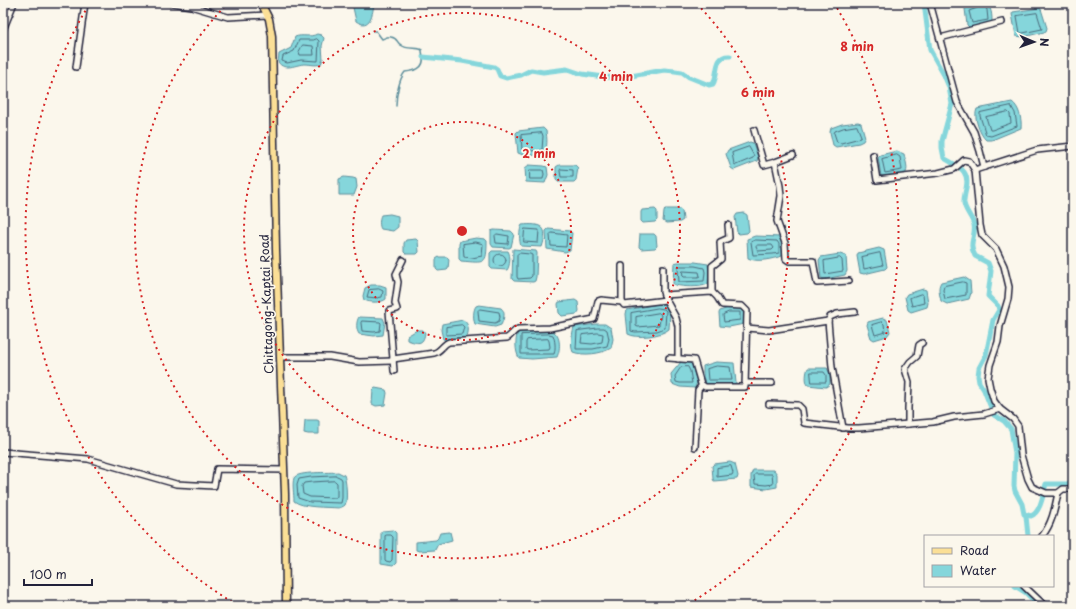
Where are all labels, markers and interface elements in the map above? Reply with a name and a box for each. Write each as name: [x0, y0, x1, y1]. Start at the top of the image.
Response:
north arrow: [1014, 22, 1054, 62]
text: 8 min: [840, 37, 874, 55]
text: N: [1036, 38, 1053, 47]
text: 4 min: [599, 67, 633, 85]
text: 6 min: [741, 83, 775, 101]
text: 2 min: [522, 144, 556, 162]
centre of rings: [455, 224, 469, 238]
street label: Chittagong-Kaptai Road: [255, 234, 277, 374]
legend: [924, 535, 1054, 587]
text: Road: [960, 541, 989, 559]
scale bar: [24, 561, 92, 587]
text: Water: [960, 561, 997, 579]
text: 100 m: [30, 565, 67, 583]

